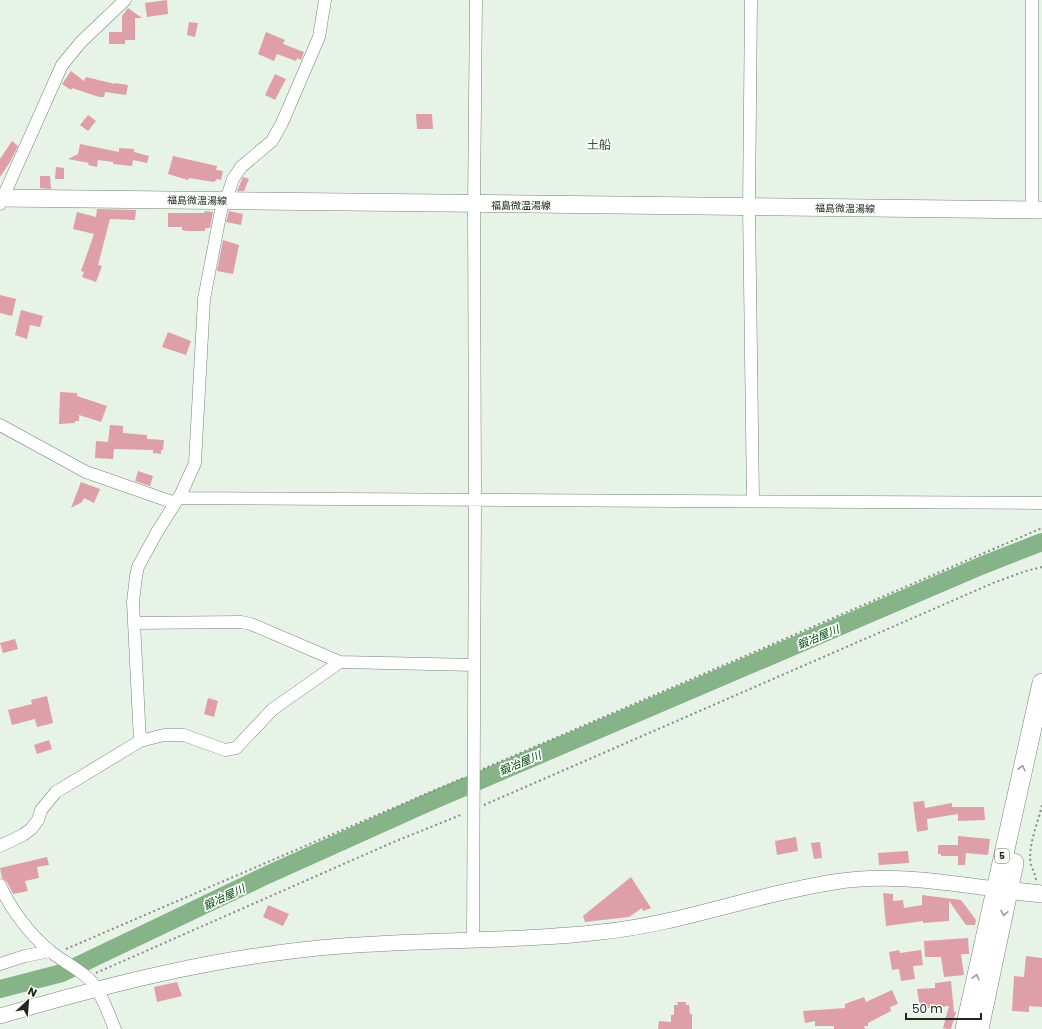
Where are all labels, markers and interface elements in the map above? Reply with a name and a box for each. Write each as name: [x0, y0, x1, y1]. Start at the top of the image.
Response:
district label: 土船: [587, 136, 611, 153]
street label: 福島微温湯線: [167, 192, 227, 209]
street label: 福島微温湯線: [491, 198, 551, 213]
street label: 福島微温湯線: [815, 200, 875, 217]
water label: 鍛冶屋川: [795, 621, 842, 653]
water label: 鍛冶屋川: [497, 747, 544, 779]
one-way arrow: [1017, 765, 1025, 771]
road number: 5: [995, 849, 1009, 863]
water label: 鍛冶屋川: [201, 880, 248, 914]
one-way arrow: [1000, 910, 1008, 916]
one-way arrow: [971, 974, 979, 980]
north arrow: [8, 981, 48, 1021]
text: N: [25, 983, 40, 1001]
scale bar: [906, 995, 981, 1021]
text: 50 m: [912, 1000, 943, 1017]

